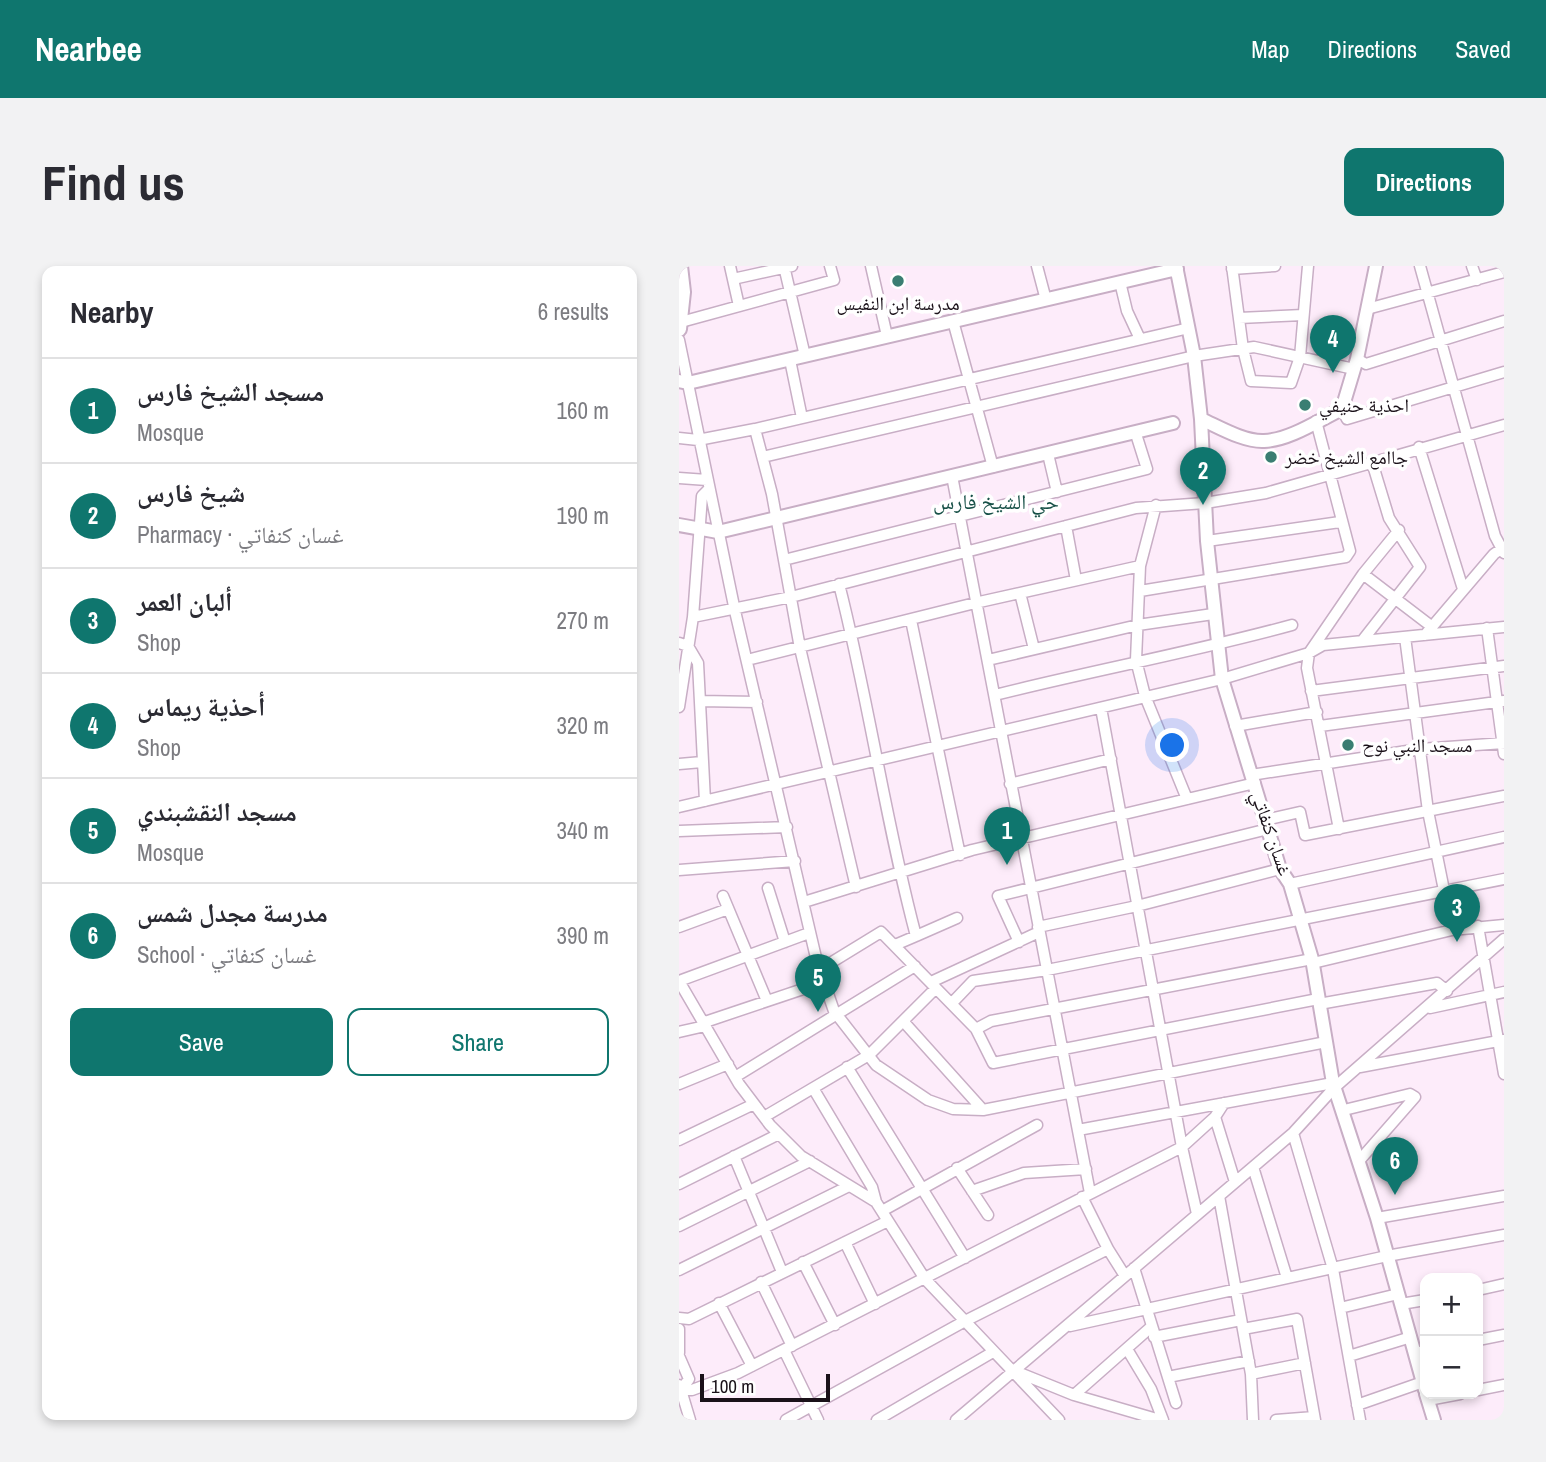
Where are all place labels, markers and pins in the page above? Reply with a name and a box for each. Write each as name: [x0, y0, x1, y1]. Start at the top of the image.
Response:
marker: مدرسة ابن النفيس: [890, 273, 906, 289]
place label: مدرسة ابن النفيس: [836, 290, 960, 316]
pin: 4: [1310, 315, 1356, 373]
place label: احذية حنيفي: [1319, 392, 1409, 421]
marker: احذية حنيفي: [1297, 397, 1313, 413]
place label: جاامع الشيخ خضر: [1284, 444, 1408, 470]
pin: 2: [1180, 447, 1226, 505]
marker: جاامع الشيخ خضر: [1263, 449, 1279, 465]
place label: مسجد النبي نوح: [1362, 732, 1473, 761]
marker: مسجد النبي نوح: [1340, 737, 1356, 753]
pin: 1: [984, 807, 1030, 865]
pin: 3: [1434, 884, 1480, 942]
pin: 5: [795, 954, 841, 1012]
pin: 6: [1372, 1137, 1418, 1195]

